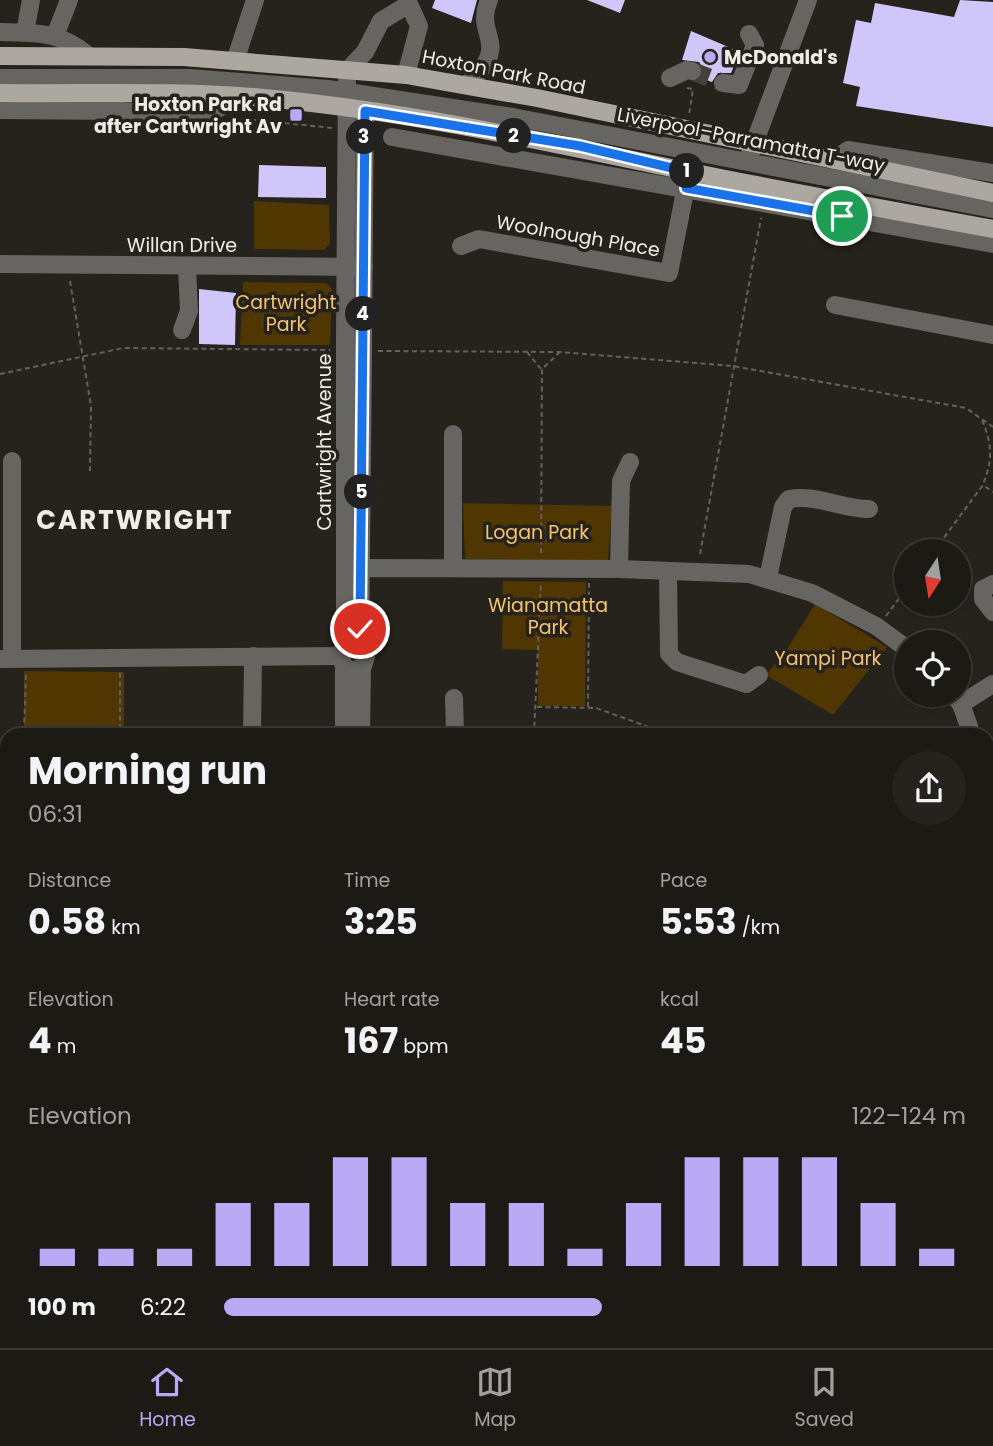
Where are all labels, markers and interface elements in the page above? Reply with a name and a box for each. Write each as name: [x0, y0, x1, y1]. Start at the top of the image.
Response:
street label: Hoxton Park Road: [420, 43, 588, 101]
place label: McDonald's: [724, 44, 838, 71]
marker: McDonald's: [702, 49, 718, 65]
place label: Hoxton Park Rd after Cartwright Av: [94, 91, 282, 140]
street label: Liverpool–Parramatta T-way: [615, 101, 887, 179]
marker: Hoxton Park Rd after Cartwright Av: [288, 107, 304, 123]
pin: 2: [496, 118, 532, 154]
pin: 3: [346, 120, 382, 154]
text: 2: [508, 122, 519, 149]
text: 3: [358, 123, 369, 150]
pin: 1: [670, 154, 704, 188]
text: 1: [683, 157, 690, 184]
pin: [812, 186, 872, 246]
icon: arrive: [823, 197, 861, 235]
street label: Woolnough Place: [494, 208, 662, 264]
street label: Willan Drive: [127, 232, 237, 259]
park label: Cartwright Park: [236, 289, 336, 338]
pin: 4: [346, 296, 380, 332]
text: 4: [356, 300, 369, 327]
street label: Cartwright Avenue: [311, 353, 338, 531]
pin: 5: [344, 475, 380, 510]
text: 5: [355, 478, 368, 505]
district label: CARTWRIGHT: [36, 502, 234, 538]
park label: Logan Park: [485, 519, 589, 546]
north arrow: [894, 539, 971, 616]
map controls: [894, 539, 971, 707]
park label: Wianamatta Park: [488, 592, 608, 641]
pin: [330, 599, 390, 659]
icon: check: [341, 610, 379, 648]
button: locate: [894, 630, 971, 707]
park label: Yampi Park: [775, 645, 882, 672]
text: Morning run: [28, 744, 267, 797]
button: share: [892, 751, 966, 825]
text: 06:31: [28, 798, 83, 830]
text: Distance: [28, 867, 111, 894]
text: Time: [344, 867, 390, 894]
text: Pace: [660, 867, 707, 894]
text: 0.58: [28, 897, 106, 946]
text: 3:25: [344, 897, 418, 946]
text: 5:53: [660, 897, 737, 946]
text: km: [106, 914, 141, 941]
text: /km: [737, 914, 780, 941]
text: Elevation: [28, 986, 114, 1013]
text: Heart rate: [344, 986, 439, 1013]
text: kcal: [660, 986, 699, 1013]
text: 4: [28, 1016, 52, 1065]
text: 167: [344, 1016, 398, 1065]
text: 45: [660, 1016, 706, 1065]
text: m: [52, 1033, 76, 1060]
text: bpm: [398, 1033, 449, 1060]
text: Elevation: [28, 1100, 132, 1132]
text: 122–124 m: [852, 1100, 966, 1132]
text: 100 m: [28, 1291, 96, 1323]
text: 6:22: [140, 1291, 186, 1323]
tab: Home: [139, 1363, 196, 1434]
tab: Map: [474, 1363, 516, 1434]
tab: Saved: [795, 1363, 854, 1434]

